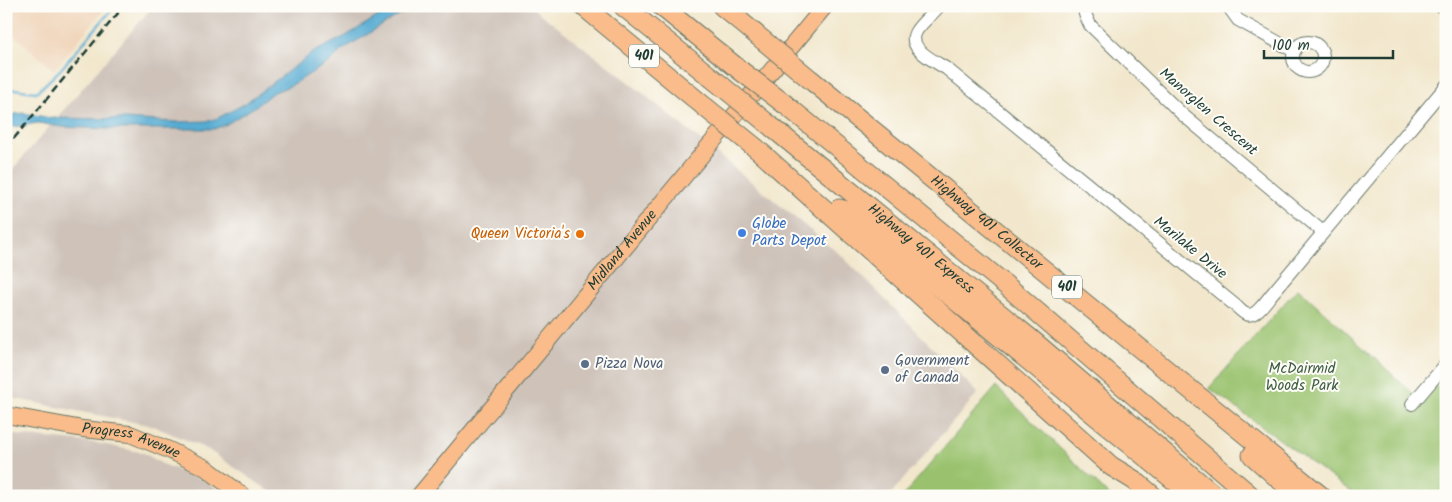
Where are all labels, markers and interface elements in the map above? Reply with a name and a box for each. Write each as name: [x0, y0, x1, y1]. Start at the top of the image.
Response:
scale bar: [1264, 28, 1393, 60]
text: 100 m: [1272, 34, 1310, 58]
road number: 401: [629, 44, 659, 68]
street label: Manorglen Crescent: [1153, 62, 1263, 162]
street label: Highway 401 Collector: [924, 169, 1049, 277]
street label: Highway 401 Express: [862, 198, 980, 301]
street label: Midland Avenue: [582, 204, 664, 296]
street label: Marilake Drive: [1148, 211, 1232, 286]
place label: Globe Parts Depot: [752, 212, 827, 253]
place label: Queen Victoria's: [471, 222, 571, 246]
marker: Globe Parts Depot: [736, 227, 748, 239]
marker: Queen Victoria's: [574, 228, 586, 240]
road number: 401: [1052, 276, 1082, 298]
place label: Government of Canada: [895, 349, 970, 390]
place label: Pizza Nova: [595, 352, 663, 376]
park label: McDairmid Woods Park: [1266, 357, 1339, 398]
marker: Pizza Nova: [579, 358, 591, 370]
marker: Government of Canada: [879, 364, 891, 376]
street label: Progress Avenue: [81, 417, 185, 466]

